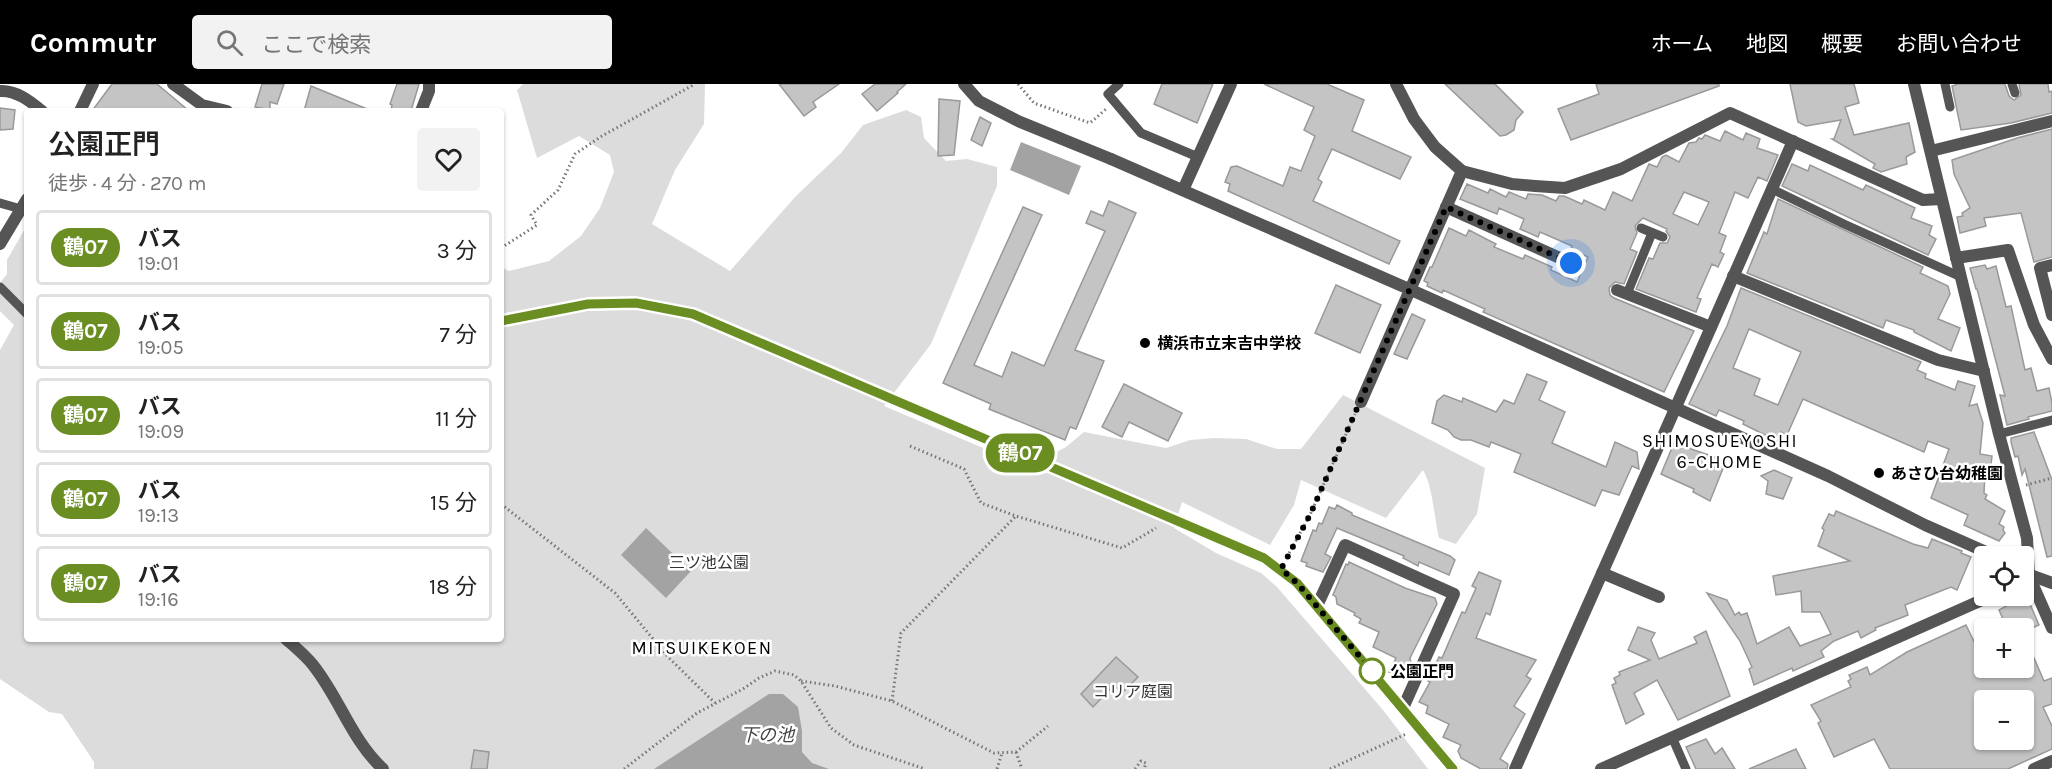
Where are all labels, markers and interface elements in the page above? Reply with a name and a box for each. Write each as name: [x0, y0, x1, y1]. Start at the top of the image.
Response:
search box: [192, 15, 612, 69]
text: Commutr: [30, 26, 156, 59]
icon: search: [213, 26, 246, 59]
text: ここで検索: [261, 32, 371, 58]
text: ホーム: [1651, 32, 1713, 56]
text: 地図: [1746, 32, 1788, 56]
text: 概要: [1821, 32, 1863, 56]
text: お問い合わせ: [1896, 32, 2022, 56]
text: 公園正門: [48, 128, 160, 161]
button: heart: [417, 128, 480, 191]
text: 徒歩 · 4 分 · 270 m: [48, 172, 206, 195]
text: バス: [138, 226, 182, 252]
text: 鶴07: [63, 235, 108, 259]
text: 3 分: [437, 238, 477, 264]
your location: [1556, 248, 1586, 278]
text: 19:01: [138, 252, 179, 275]
text: バス: [138, 310, 182, 336]
text: 鶴07: [63, 319, 108, 343]
text: 7 分: [439, 322, 477, 348]
place label: 横浜市立末吉中学校: [1157, 334, 1301, 353]
text: 19:05: [138, 336, 184, 359]
marker: 横浜市立末吉中学校: [1138, 336, 1152, 350]
text: バス: [138, 394, 182, 420]
text: 鶴07: [63, 403, 108, 427]
text: 11 分: [435, 406, 477, 432]
text: 19:09: [138, 420, 184, 443]
district label: SHIMOSUEYOSHI 6-CHOME: [1642, 430, 1798, 473]
line badge: 鶴07: [986, 434, 1054, 472]
text: 鶴07: [998, 441, 1042, 465]
place label: あさひ台幼稚園: [1891, 464, 2003, 483]
marker: あさひ台幼稚園: [1872, 466, 1886, 480]
text: バス: [138, 478, 182, 504]
text: 鶴07: [63, 487, 108, 511]
text: 15 分: [430, 490, 477, 516]
text: 19:13: [138, 504, 179, 527]
map controls: [1974, 546, 2034, 750]
button: locate: [1974, 546, 2034, 606]
park label: 三ツ池公園: [669, 553, 749, 572]
text: バス: [138, 562, 182, 588]
text: 鶴07: [63, 571, 108, 595]
text: 18 分: [429, 574, 477, 600]
text: 19:16: [138, 588, 179, 611]
button: +: [1974, 618, 2034, 678]
district label: MITSUIKEKOEN: [631, 637, 773, 659]
marker: 公園正門: [1359, 658, 1385, 684]
place label: 公園正門: [1390, 662, 1454, 681]
park label: コリア庭園: [1093, 682, 1173, 701]
button: −: [1974, 690, 2034, 750]
water label: 下の池: [740, 724, 796, 746]

